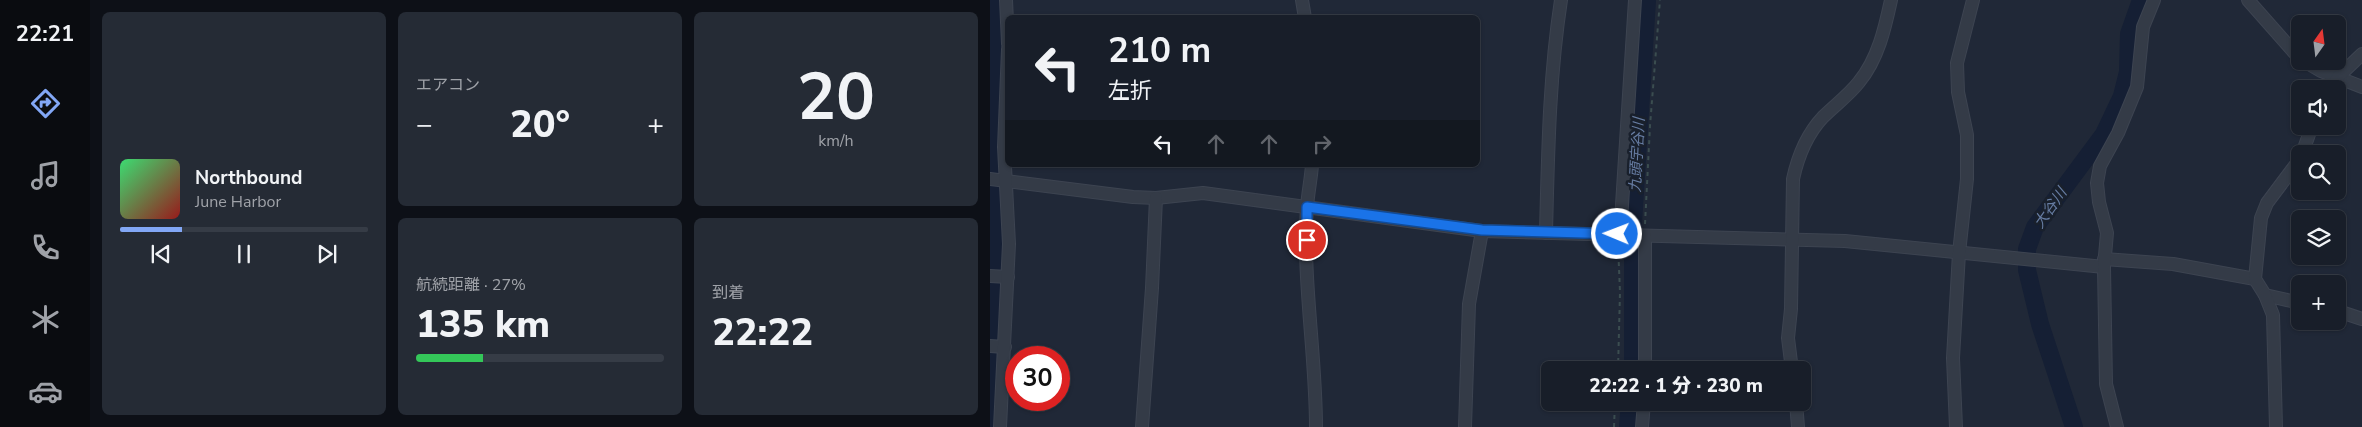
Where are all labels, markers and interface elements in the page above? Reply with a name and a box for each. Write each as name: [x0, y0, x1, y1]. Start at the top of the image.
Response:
north arrow: [2291, 15, 2346, 70]
map controls: [2291, 15, 2346, 330]
text: 22:21: [16, 19, 74, 49]
text: 210 m: [1108, 27, 1211, 74]
icon: left: [1025, 35, 1090, 100]
text: 20: [797, 53, 875, 142]
text: エアコン: [416, 74, 480, 96]
text: 左折: [1108, 76, 1152, 106]
button: sound: [2291, 80, 2346, 135]
icon: directions: [28, 86, 63, 121]
text: 20°: [510, 99, 570, 150]
text: −: [416, 106, 433, 144]
text: +: [647, 106, 664, 144]
water label: 九頭宇谷川: [1625, 115, 1649, 193]
text: km/h: [818, 130, 854, 152]
icon: left: [1149, 130, 1177, 158]
icon: ahead: [1202, 130, 1230, 158]
icon: ahead: [1255, 130, 1283, 158]
icon: right: [1308, 130, 1336, 158]
button: search: [2291, 145, 2346, 200]
icon: music: [28, 158, 63, 193]
text: Northbound: [195, 165, 302, 191]
water label: 大谷川: [2029, 182, 2072, 232]
text: June Harbor: [195, 191, 281, 213]
position arrow: [1590, 207, 1642, 259]
button: layers: [2291, 210, 2346, 265]
pin: [1286, 219, 1328, 261]
icon: arrive: [1293, 226, 1321, 254]
icon: phone: [28, 230, 63, 265]
icon: previous: [147, 240, 175, 268]
icon: pause: [230, 240, 258, 268]
icon: next: [313, 240, 341, 268]
text: 航続距離 · 27%: [416, 274, 526, 296]
button: +: [2291, 275, 2346, 330]
text: 到着: [712, 282, 744, 304]
text: 135 km: [416, 299, 550, 350]
icon: climate: [28, 302, 63, 337]
text: 22:22: [712, 307, 813, 358]
speed limit sign: 30: [1005, 346, 1070, 411]
text: 22:22 · 1 分 · 230 m: [1589, 373, 1763, 399]
icon: car: [28, 374, 63, 409]

